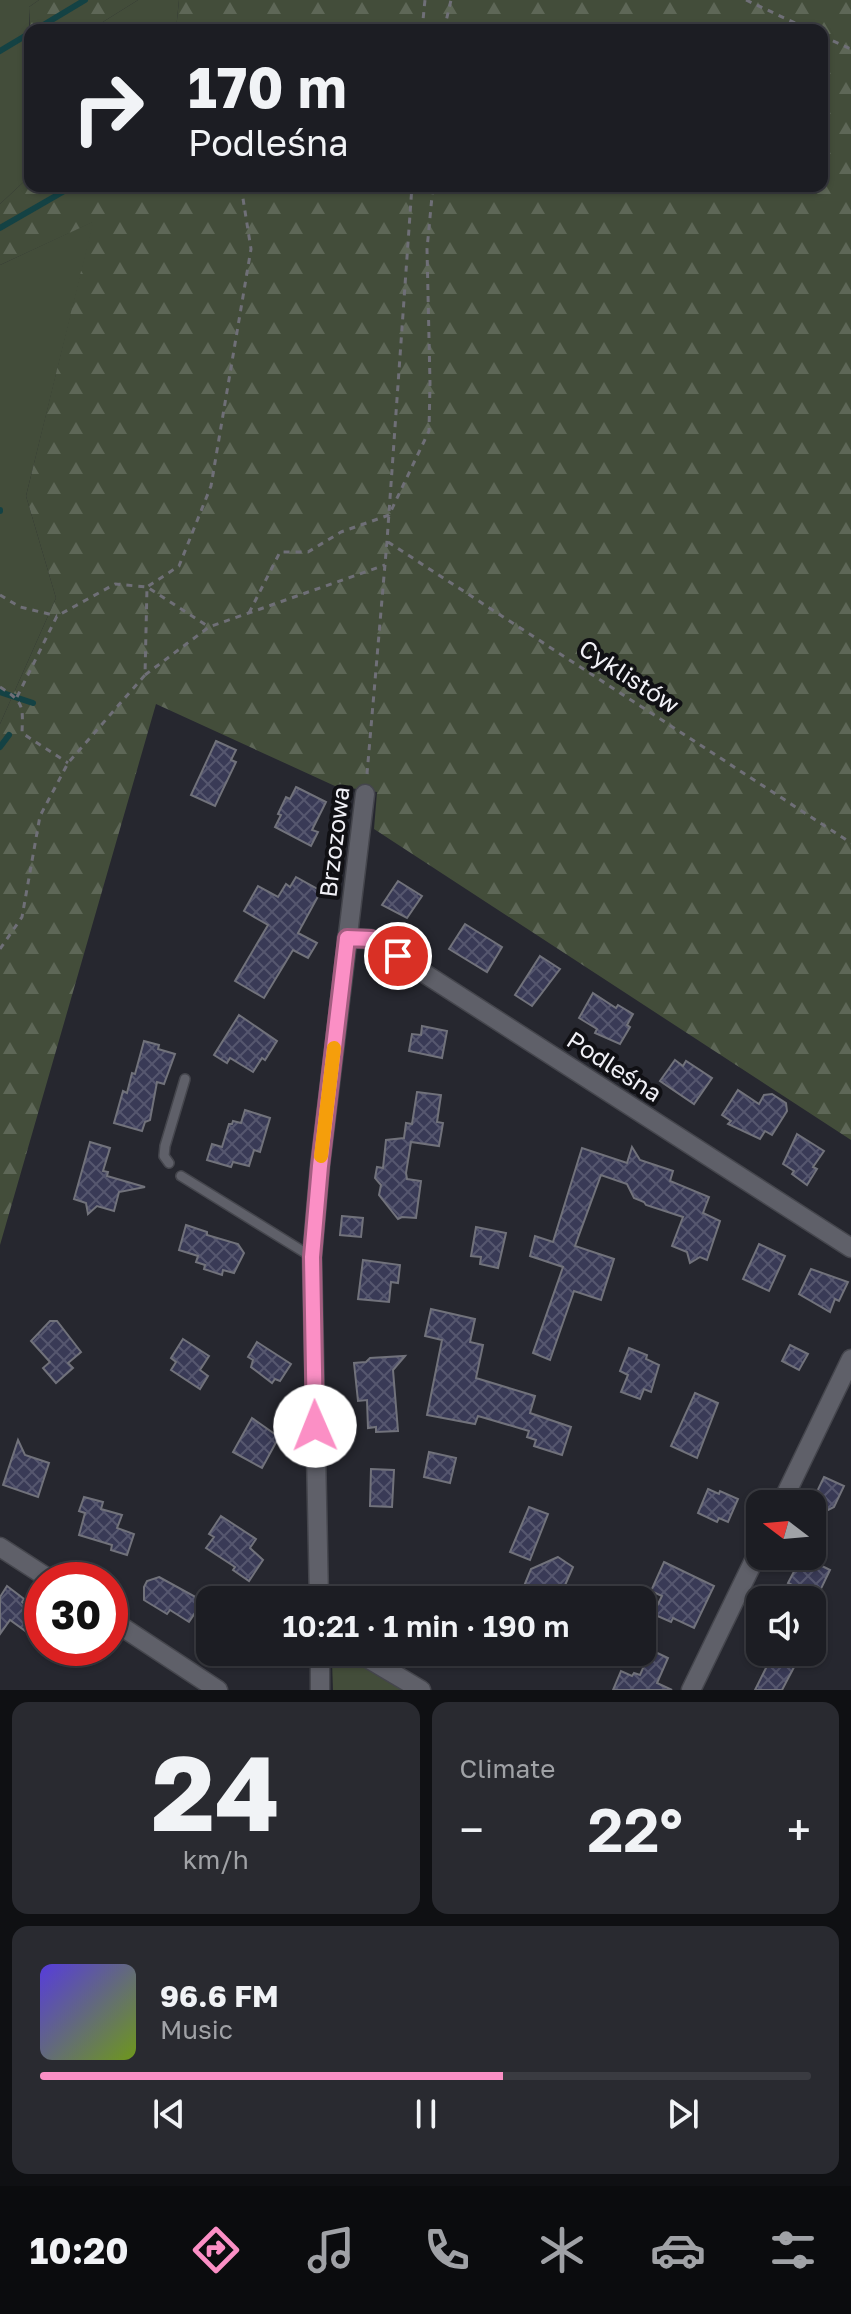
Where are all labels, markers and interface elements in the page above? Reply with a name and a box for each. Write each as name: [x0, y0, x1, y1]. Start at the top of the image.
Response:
text: 170 m: [188, 53, 347, 120]
icon: right: [56, 56, 160, 160]
text: Podleśna: [188, 121, 349, 164]
street label: Cyklistów: [574, 633, 685, 719]
street label: Brzozowa: [312, 785, 355, 899]
pin: [364, 922, 432, 990]
icon: arrive: [376, 934, 420, 978]
street label: Podleśna: [562, 1024, 668, 1107]
position arrow: [273, 1384, 357, 1468]
north arrow: [746, 1490, 826, 1570]
map controls: [746, 1490, 826, 1666]
speed limit sign: 30: [24, 1562, 128, 1666]
button: sound: [746, 1586, 826, 1666]
text: 10:21 · 1 min · 190 m: [282, 1608, 570, 1644]
text: 24: [152, 1729, 280, 1854]
text: Climate: [460, 1753, 555, 1784]
text: 22°: [588, 1793, 683, 1865]
text: −: [460, 1803, 484, 1856]
text: +: [787, 1803, 811, 1856]
text: km/h: [183, 1844, 249, 1875]
text: 96.6 FM: [160, 1978, 279, 2014]
text: Music: [160, 2014, 233, 2045]
icon: previous: [147, 2092, 191, 2136]
icon: pause: [404, 2092, 448, 2136]
icon: next: [661, 2092, 705, 2136]
icon: directions: [188, 2222, 244, 2278]
icon: music: [303, 2222, 359, 2278]
icon: phone: [419, 2222, 475, 2278]
icon: climate: [534, 2222, 590, 2278]
icon: car: [650, 2222, 706, 2278]
icon: filters: [765, 2222, 821, 2278]
text: 10:20: [30, 2229, 129, 2272]

